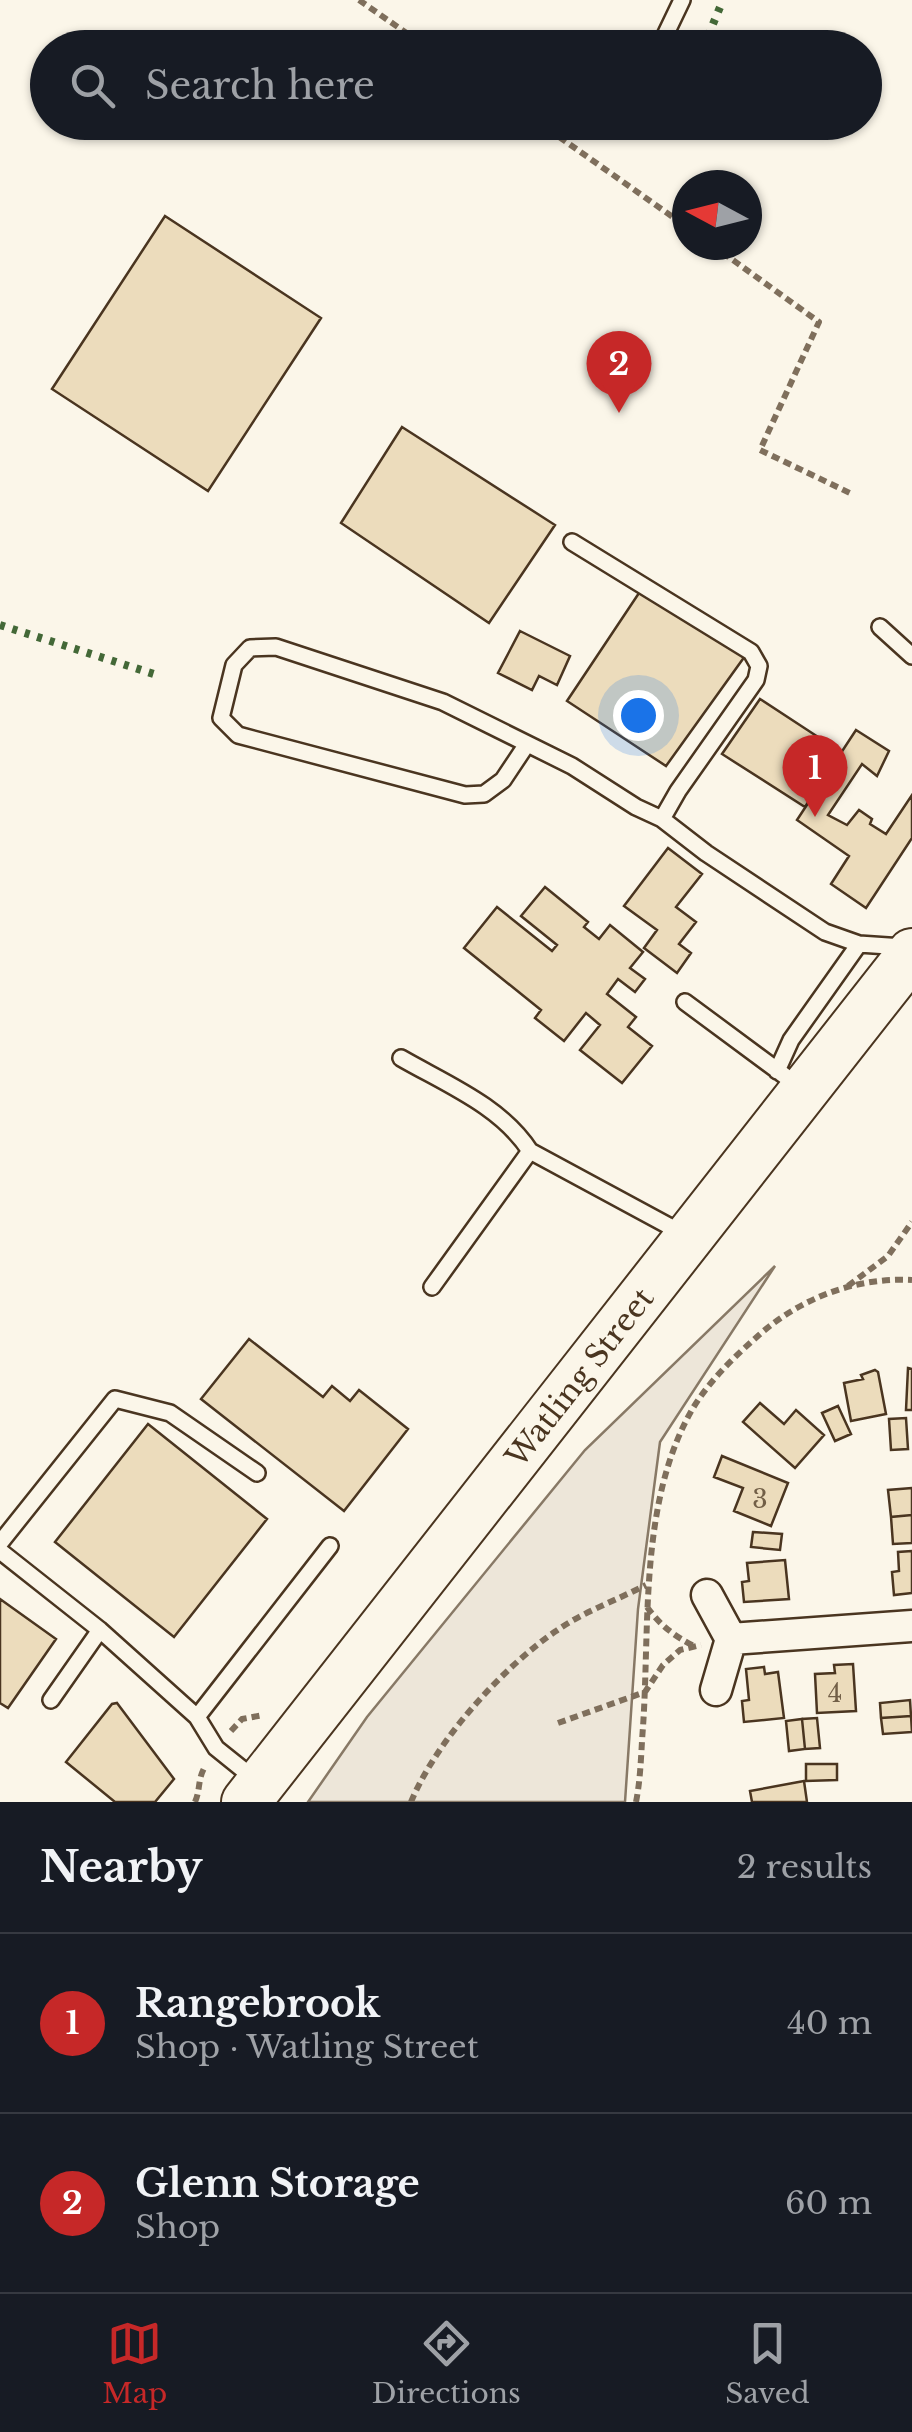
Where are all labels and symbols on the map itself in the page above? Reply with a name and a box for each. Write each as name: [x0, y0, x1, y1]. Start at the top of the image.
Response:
north arrow: [672, 170, 762, 260]
pin: 2: [586, 330, 652, 413]
your location: [613, 690, 664, 741]
pin: 1: [782, 734, 848, 817]
street label: Watling Street: [497, 1280, 661, 1475]
house number: 3: [752, 1484, 768, 1515]
house number: 4: [828, 1678, 842, 1709]

